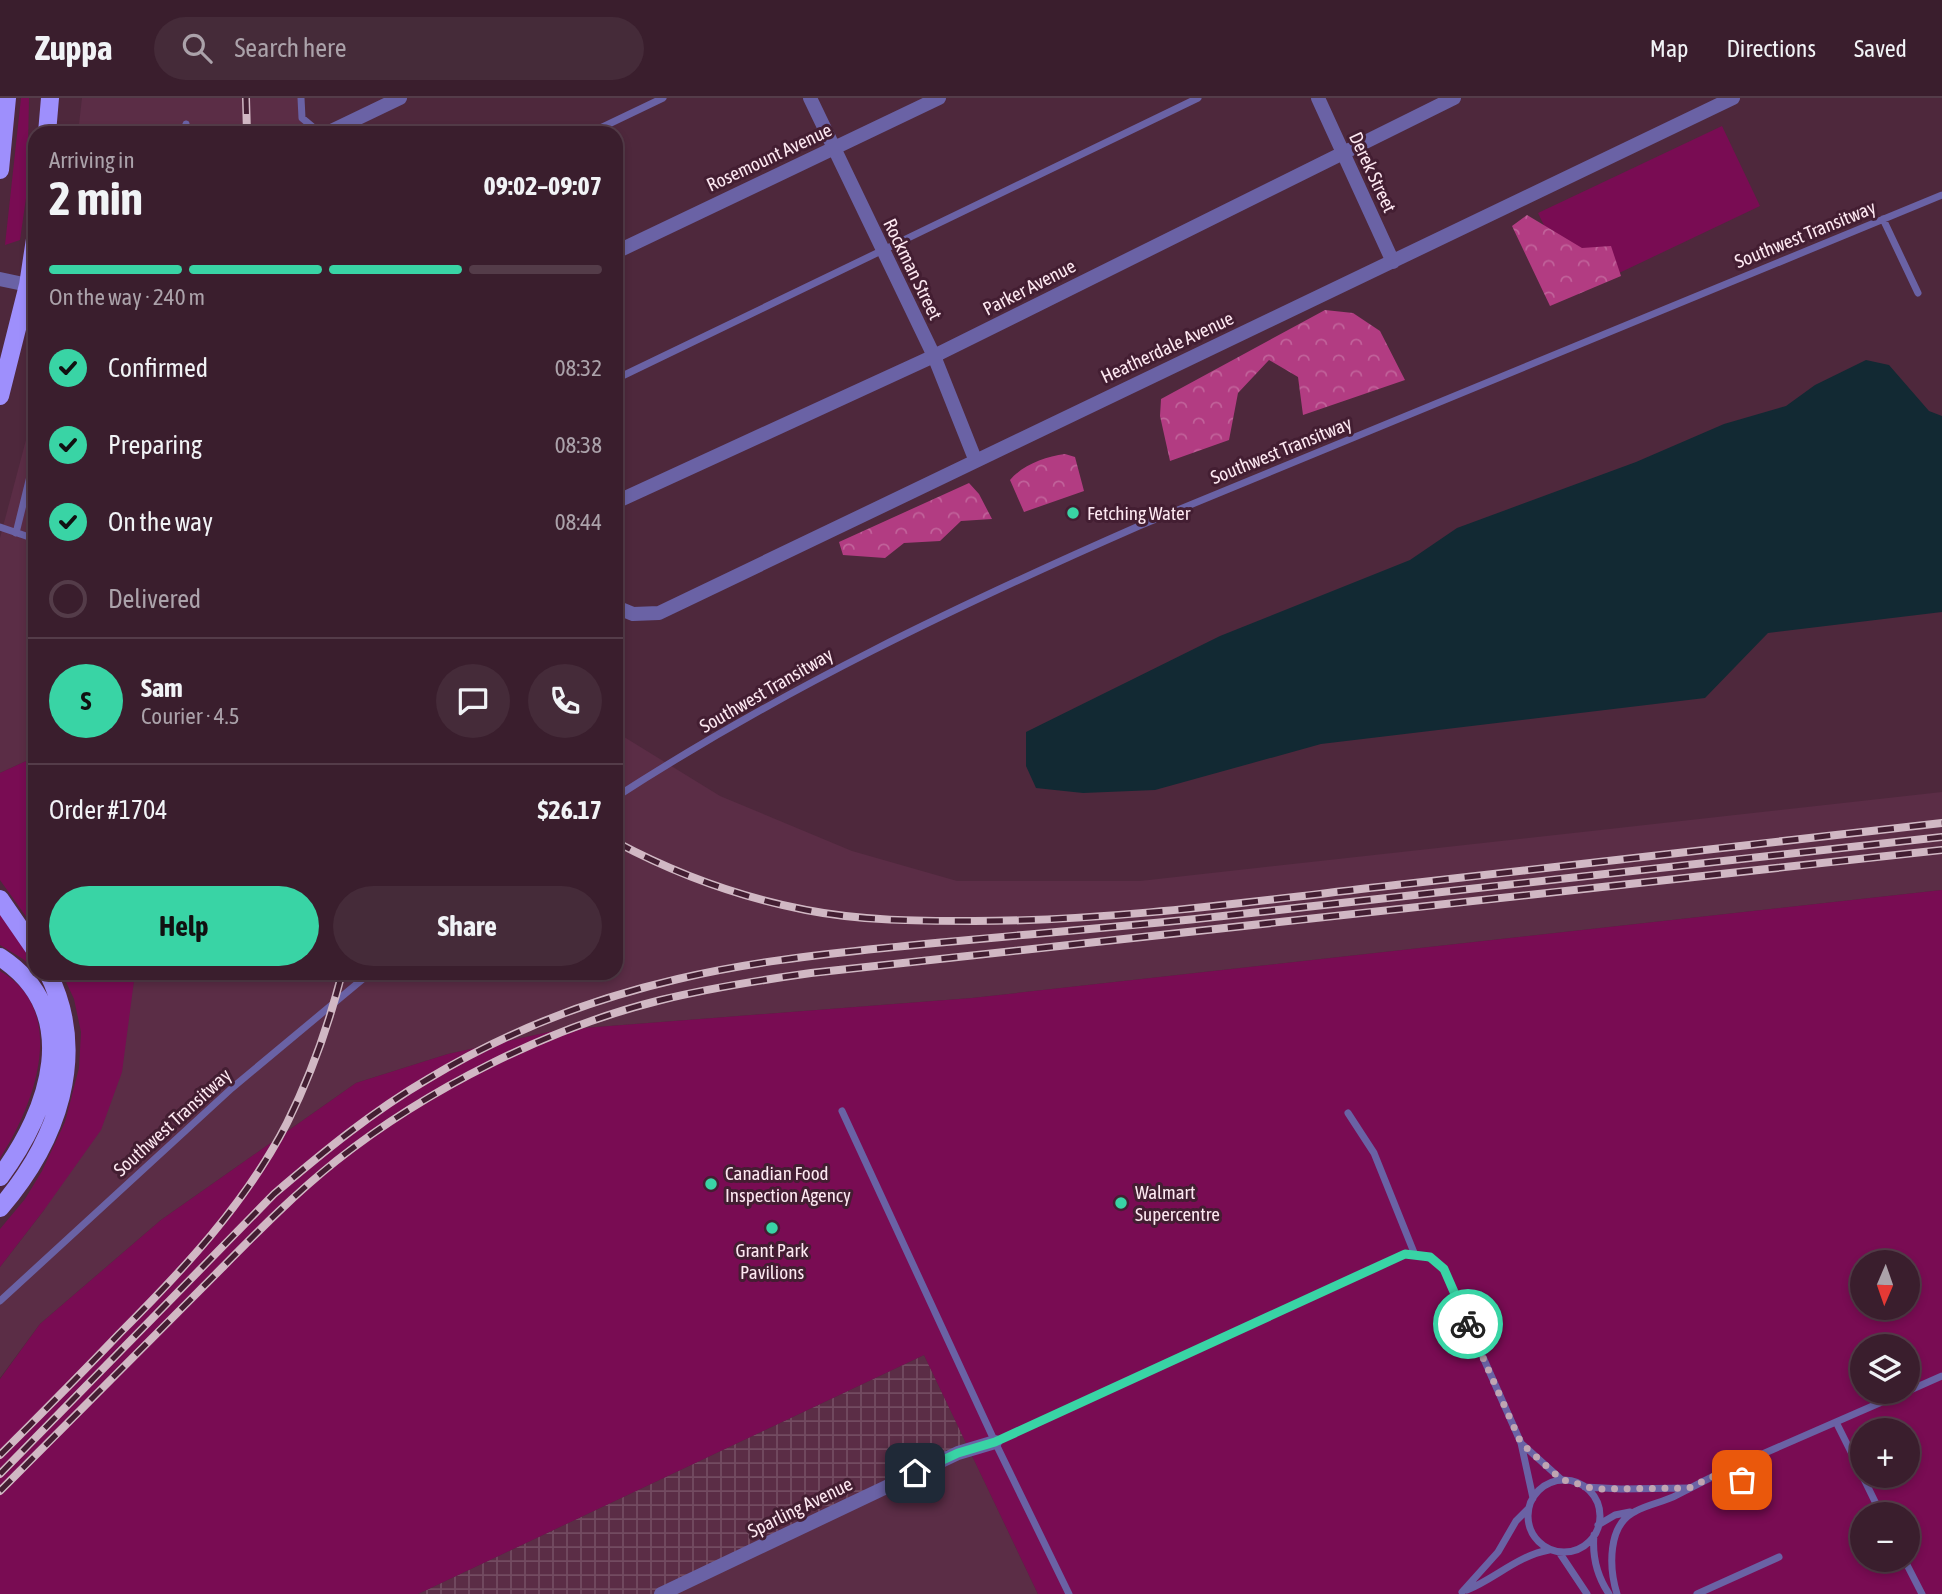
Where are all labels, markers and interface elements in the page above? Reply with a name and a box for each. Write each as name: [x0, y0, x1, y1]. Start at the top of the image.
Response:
search box: [154, 17, 644, 80]
text: Zuppa: [35, 29, 112, 67]
icon: search: [178, 29, 216, 67]
text: Search here: [234, 33, 347, 63]
text: Map: [1650, 35, 1688, 62]
text: Directions: [1726, 35, 1816, 62]
text: Saved: [1854, 35, 1907, 62]
street label: Rosemount Avenue: [703, 118, 835, 196]
street label: Derek Street: [1345, 128, 1401, 216]
text: Arriving in: [49, 147, 135, 173]
text: 09:02–09:07: [484, 171, 602, 201]
text: 2 min: [49, 172, 143, 225]
street label: Southwest Transitway: [1731, 196, 1879, 272]
street label: Rockman Street: [879, 215, 947, 323]
street label: Parker Avenue: [979, 254, 1079, 320]
text: On the way · 240 m: [49, 284, 205, 310]
street label: Heatherdale Avenue: [1097, 307, 1237, 387]
icon: check: [49, 349, 87, 387]
text: Confirmed: [108, 353, 208, 383]
text: 08:32: [555, 355, 602, 381]
street label: Southwest Transitway: [1207, 412, 1355, 488]
icon: check: [49, 426, 87, 464]
text: Preparing: [108, 430, 202, 460]
text: 08:38: [555, 432, 602, 458]
place label: Fetching Water: [1087, 502, 1191, 524]
icon: check: [49, 503, 87, 541]
marker: Fetching Water: [1065, 505, 1081, 521]
text: On the way: [108, 507, 213, 537]
text: 08:44: [555, 509, 602, 535]
text: Delivered: [108, 584, 201, 614]
street label: Southwest Transitway: [695, 643, 837, 737]
button: chat: [436, 664, 510, 738]
button: phone: [528, 664, 602, 738]
text: Sam: [141, 673, 183, 703]
text: S: [81, 686, 91, 716]
text: Courier · 4.5: [141, 703, 240, 729]
text: Order #1704: [49, 795, 168, 825]
text: $26.17: [538, 795, 602, 825]
button: Help: [49, 886, 319, 966]
button: Share: [333, 886, 602, 966]
street label: Southwest Transitway: [109, 1063, 235, 1180]
place label: Canadian Food Inspection Agency: [725, 1162, 851, 1206]
marker: Canadian Food Inspection Agency: [703, 1176, 719, 1192]
place label: Walmart Supercentre: [1135, 1181, 1220, 1225]
marker: Walmart Supercentre: [1113, 1195, 1129, 1211]
marker: Grant Park Pavilions: [764, 1220, 780, 1236]
place label: Grant Park Pavilions: [735, 1239, 809, 1283]
north arrow: [1850, 1250, 1920, 1320]
map controls: [1850, 1250, 1920, 1572]
courier: [1433, 1289, 1503, 1359]
icon: bike: [1449, 1305, 1487, 1343]
button: layers: [1850, 1334, 1920, 1404]
button: +: [1850, 1418, 1920, 1488]
pin: [885, 1443, 945, 1503]
pin: [1712, 1450, 1772, 1510]
icon: home: [896, 1454, 934, 1492]
icon: bag: [1723, 1461, 1761, 1499]
street label: Sparling Avenue: [744, 1472, 856, 1542]
button: −: [1850, 1502, 1920, 1572]

